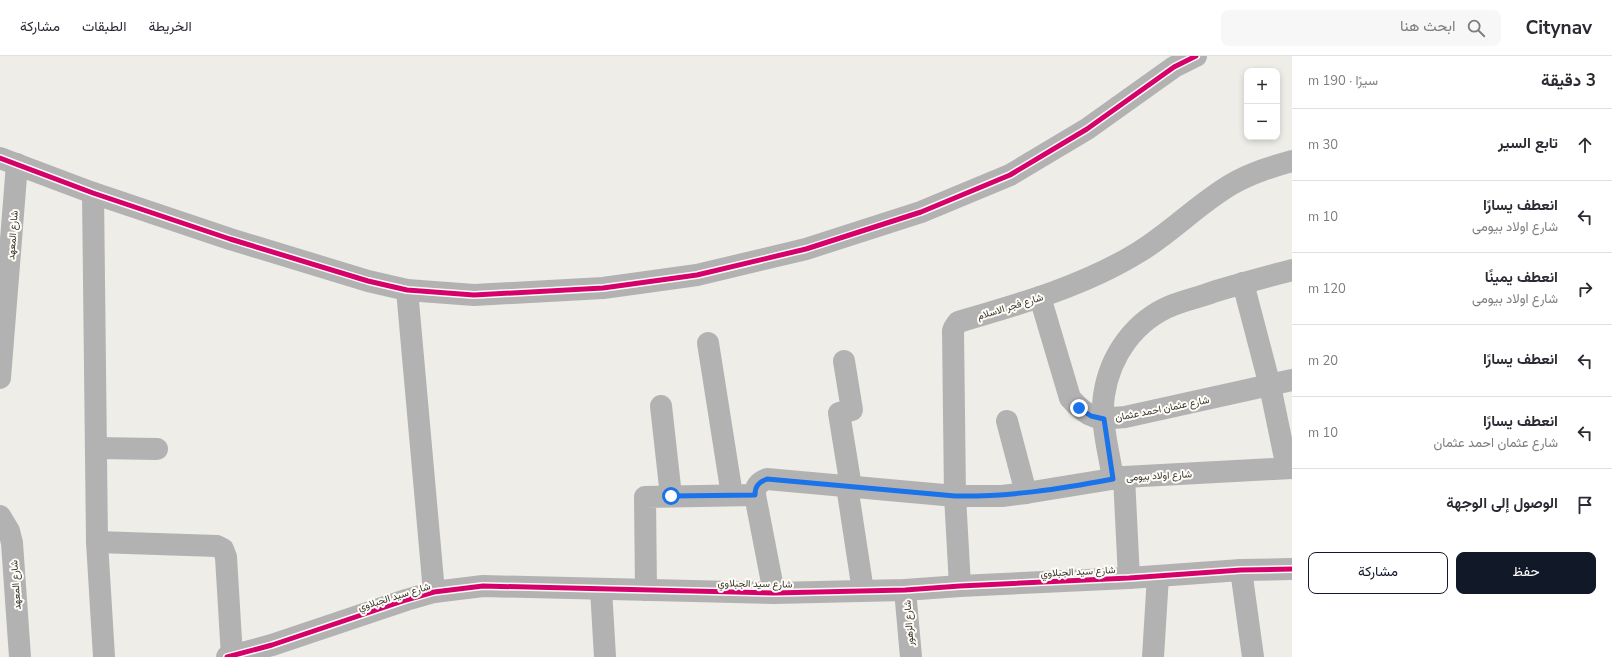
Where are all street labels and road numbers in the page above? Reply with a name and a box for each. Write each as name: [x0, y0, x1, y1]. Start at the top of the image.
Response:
street label: شارع المعهد: [4, 210, 22, 260]
street label: شارع فجر الاسلام: [976, 290, 1045, 324]
street label: شارع عثمان احمد عثمان: [1114, 393, 1211, 425]
street label: شارع اولاد بيومى: [1126, 467, 1193, 485]
street label: شارع المعهد: [7, 560, 25, 610]
street label: شارع سيد الجبلاوي: [1040, 563, 1116, 582]
street label: شارع سيد الجبلاوي: [717, 576, 793, 593]
street label: شارع سيد الجبلاوي: [356, 579, 433, 616]
street label: شارع الزهور: [900, 599, 918, 647]

